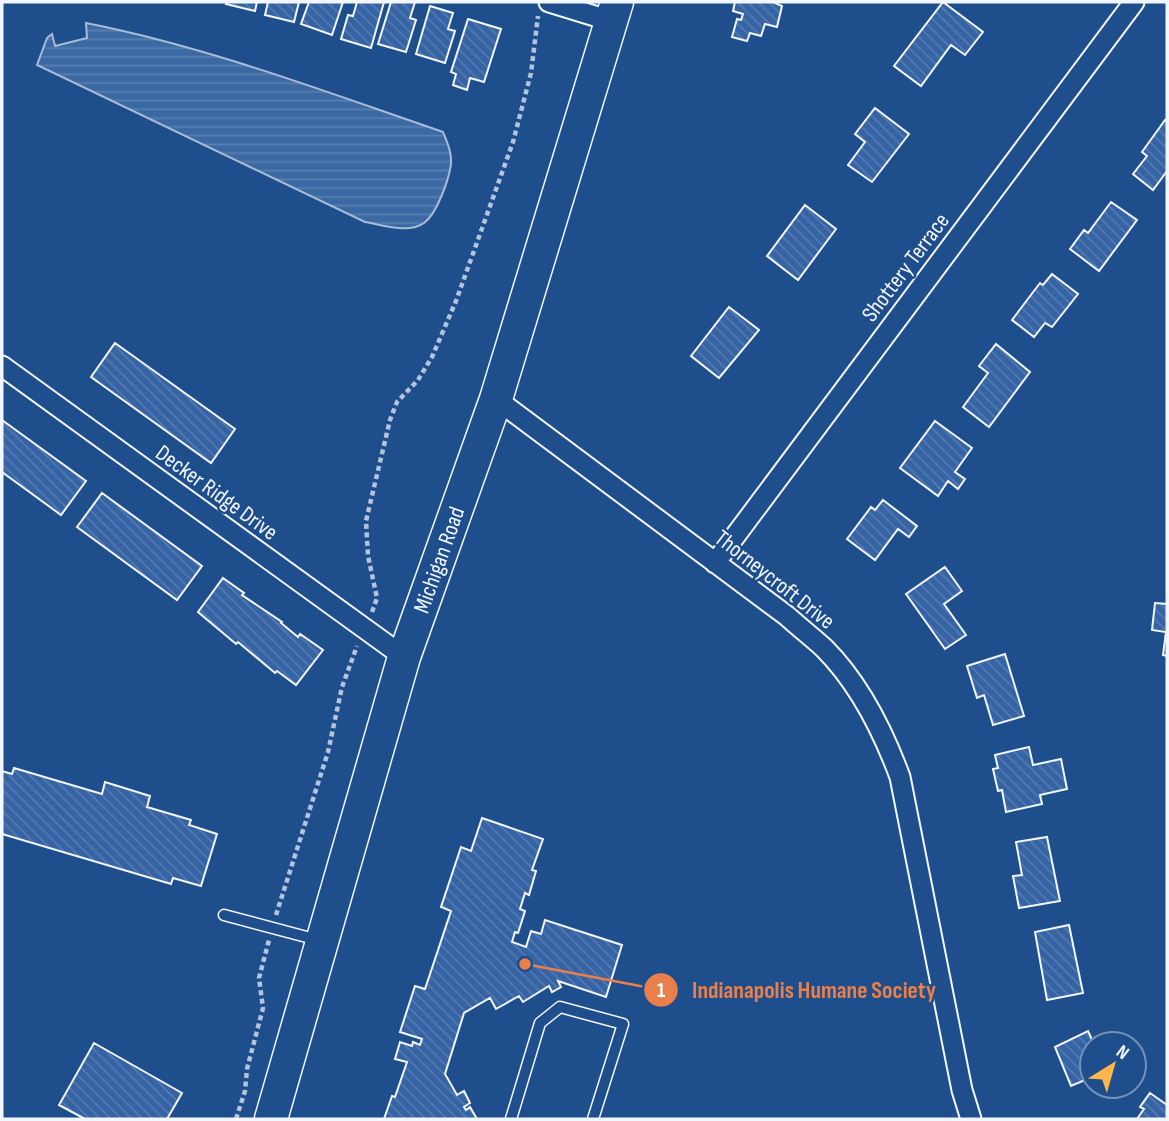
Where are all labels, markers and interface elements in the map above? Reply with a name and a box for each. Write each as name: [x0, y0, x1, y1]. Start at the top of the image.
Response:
street label: Shottery Terrace: [856, 208, 956, 327]
street label: Decker Ridge Drive: [150, 439, 283, 547]
street label: Michigan Road: [408, 503, 471, 617]
street label: Thorneycroft Drive: [709, 524, 840, 635]
callout: Indianapolis Humane Society: [643, 967, 950, 1012]
text: Indianapolis Humane Society: [692, 976, 936, 1005]
text: 1: [657, 978, 665, 1003]
north arrow: [1078, 1030, 1148, 1100]
text: N: [1111, 1040, 1133, 1065]

